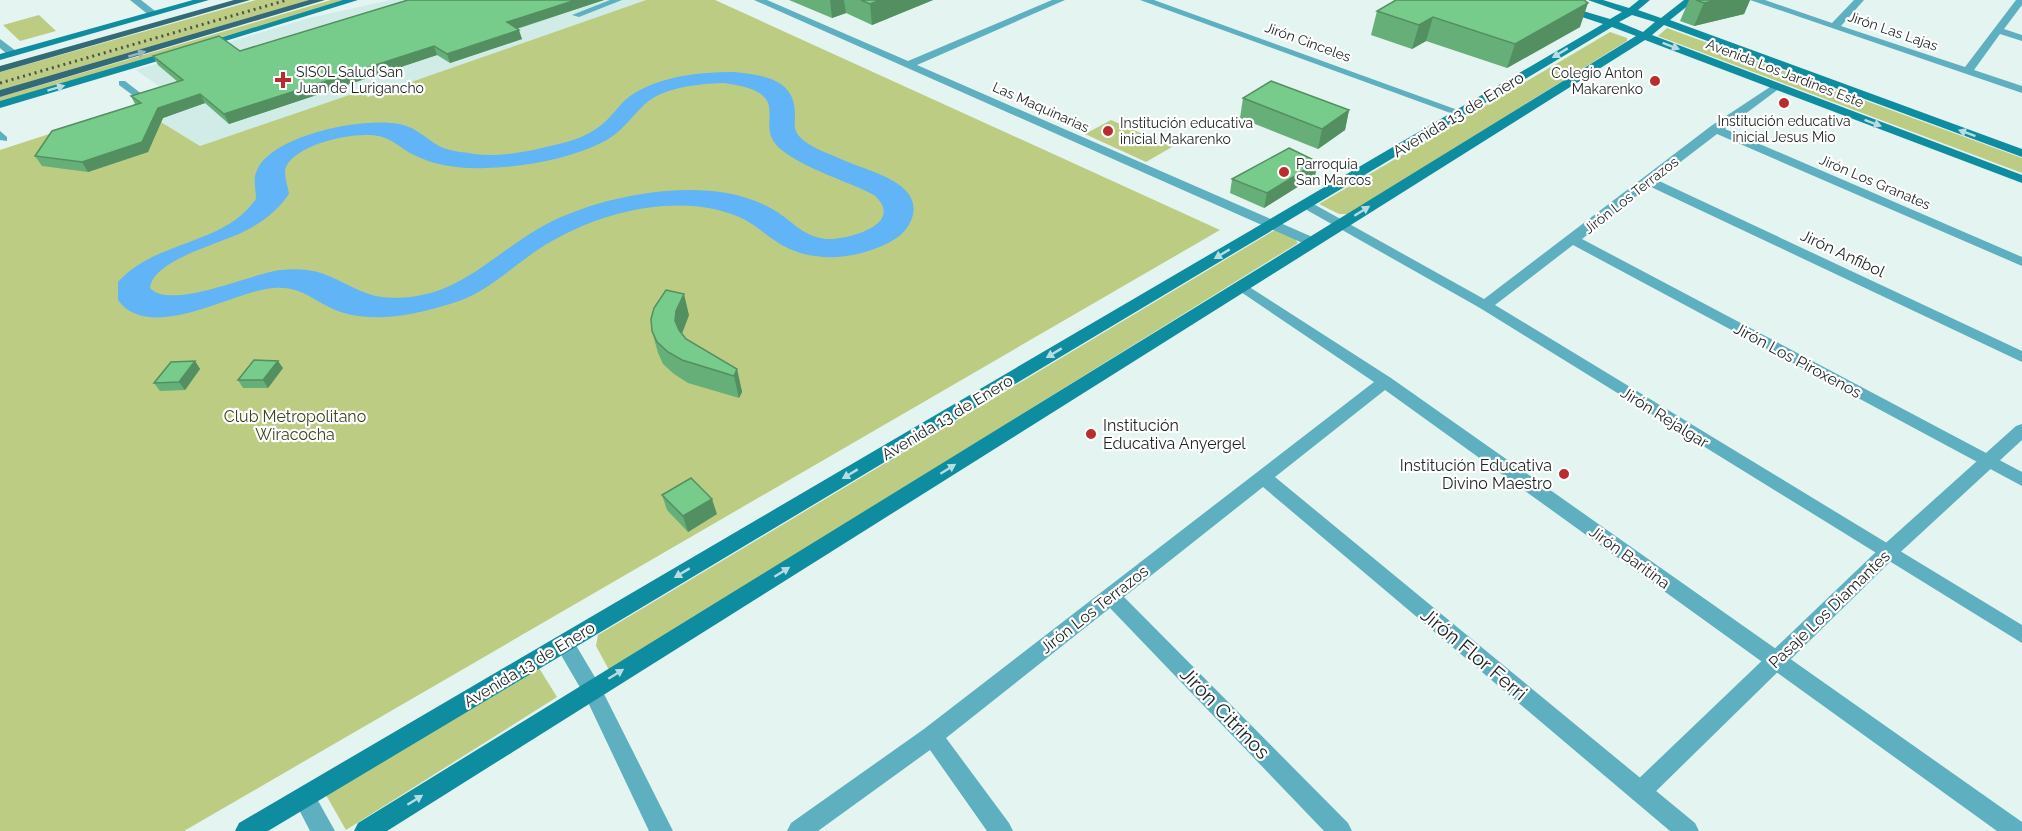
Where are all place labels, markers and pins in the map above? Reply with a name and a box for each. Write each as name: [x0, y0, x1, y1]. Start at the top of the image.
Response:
place label: SISOL Salud San Juan de Lurigancho: [296, 64, 424, 96]
place label: Colegio Anton Makarenko: [1551, 65, 1643, 97]
marker: SISOL Salud San Juan de Lurigancho: [274, 71, 292, 89]
marker: Colegio Anton Makarenko: [1648, 74, 1662, 88]
marker: Institución educativa inicial Jesus Mio: [1777, 96, 1791, 110]
place label: Institución educativa inicial Jesus Mio: [1717, 113, 1851, 145]
place label: Institución educativa inicial Makarenko: [1120, 115, 1253, 147]
marker: Institución educativa inicial Makarenko: [1101, 124, 1115, 138]
place label: Parroquia San Marcos: [1296, 156, 1371, 188]
marker: Parroquia San Marcos: [1277, 165, 1291, 179]
place label: Institución Educativa Anyergel: [1103, 416, 1246, 453]
marker: Institución Educativa Anyergel: [1084, 427, 1098, 441]
place label: Institución Educativa Divino Maestro: [1400, 456, 1552, 493]
marker: Institución Educativa Divino Maestro: [1557, 467, 1571, 481]

